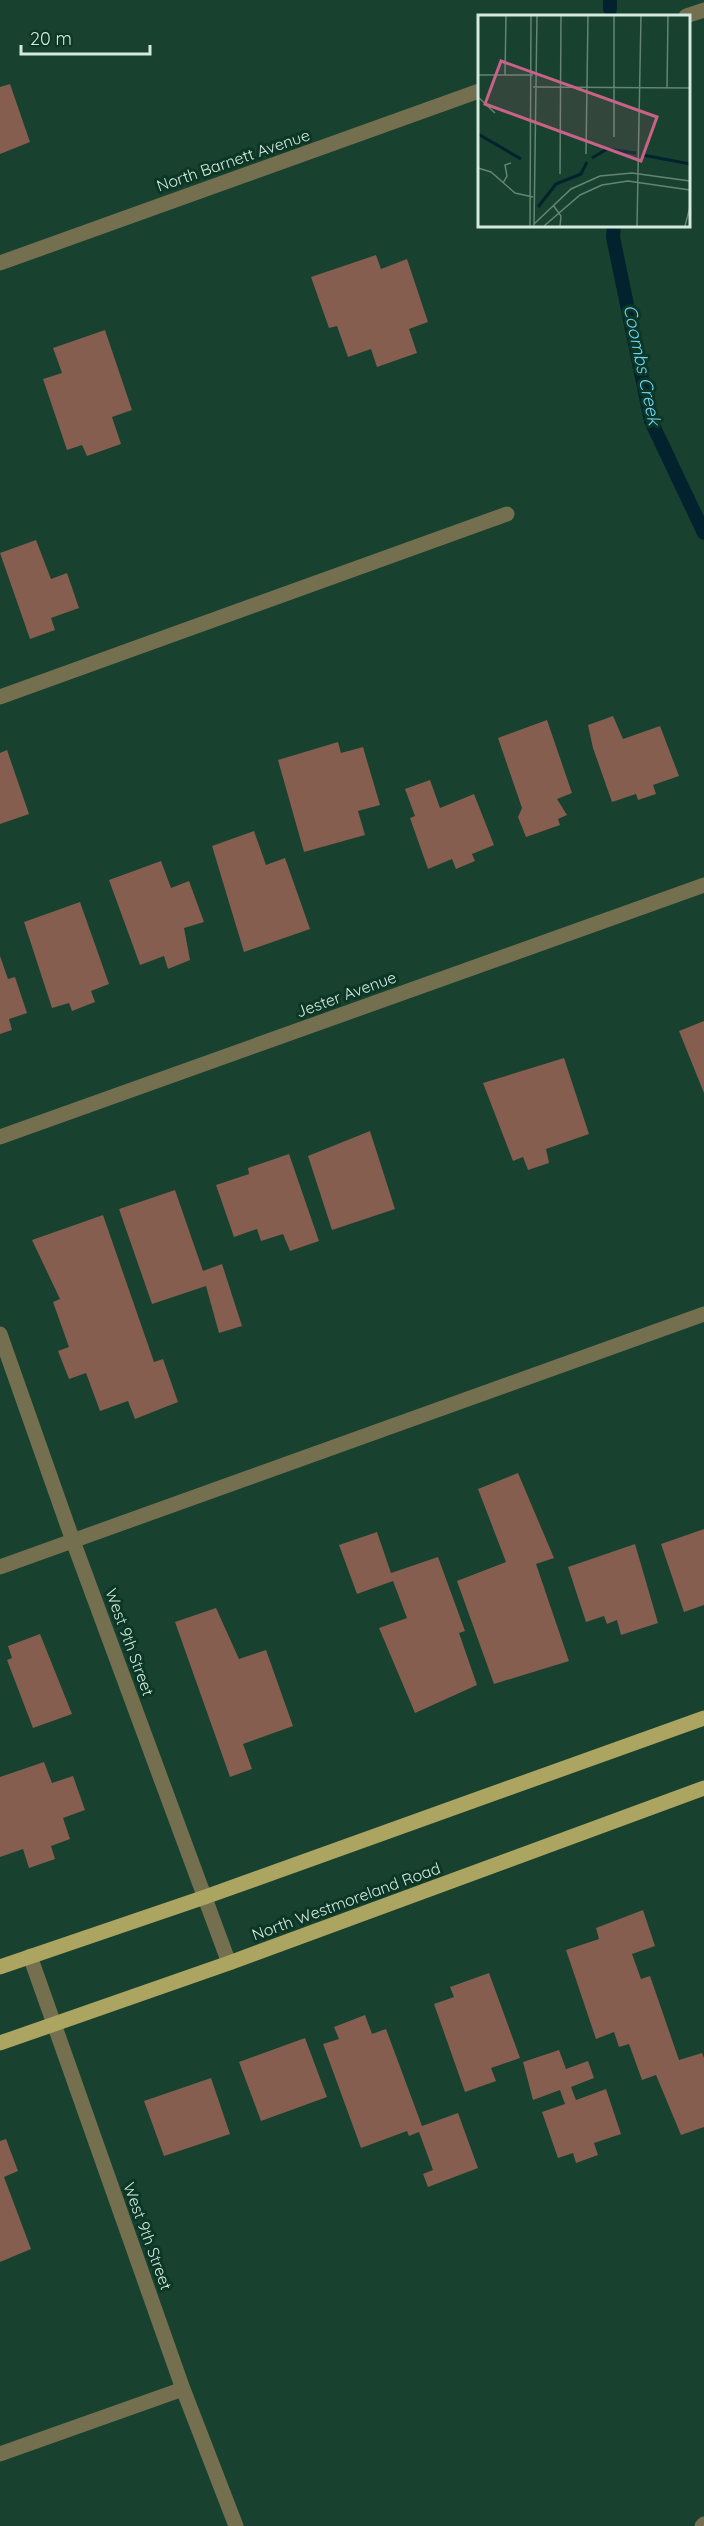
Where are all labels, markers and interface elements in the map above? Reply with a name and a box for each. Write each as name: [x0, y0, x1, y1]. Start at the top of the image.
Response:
inset map: [478, 15, 689, 226]
scale bar: [21, 18, 150, 56]
text: 20 m: [30, 27, 72, 50]
street label: North Barnett Avenue: [154, 124, 312, 196]
water label: Coombs Creek: [619, 303, 667, 429]
street label: Jester Avenue: [293, 967, 399, 1021]
street label: West 9th Street: [101, 1585, 159, 1699]
street label: North Westmoreland Road: [249, 1858, 443, 1944]
street label: West 9th Street: [119, 2179, 177, 2293]

